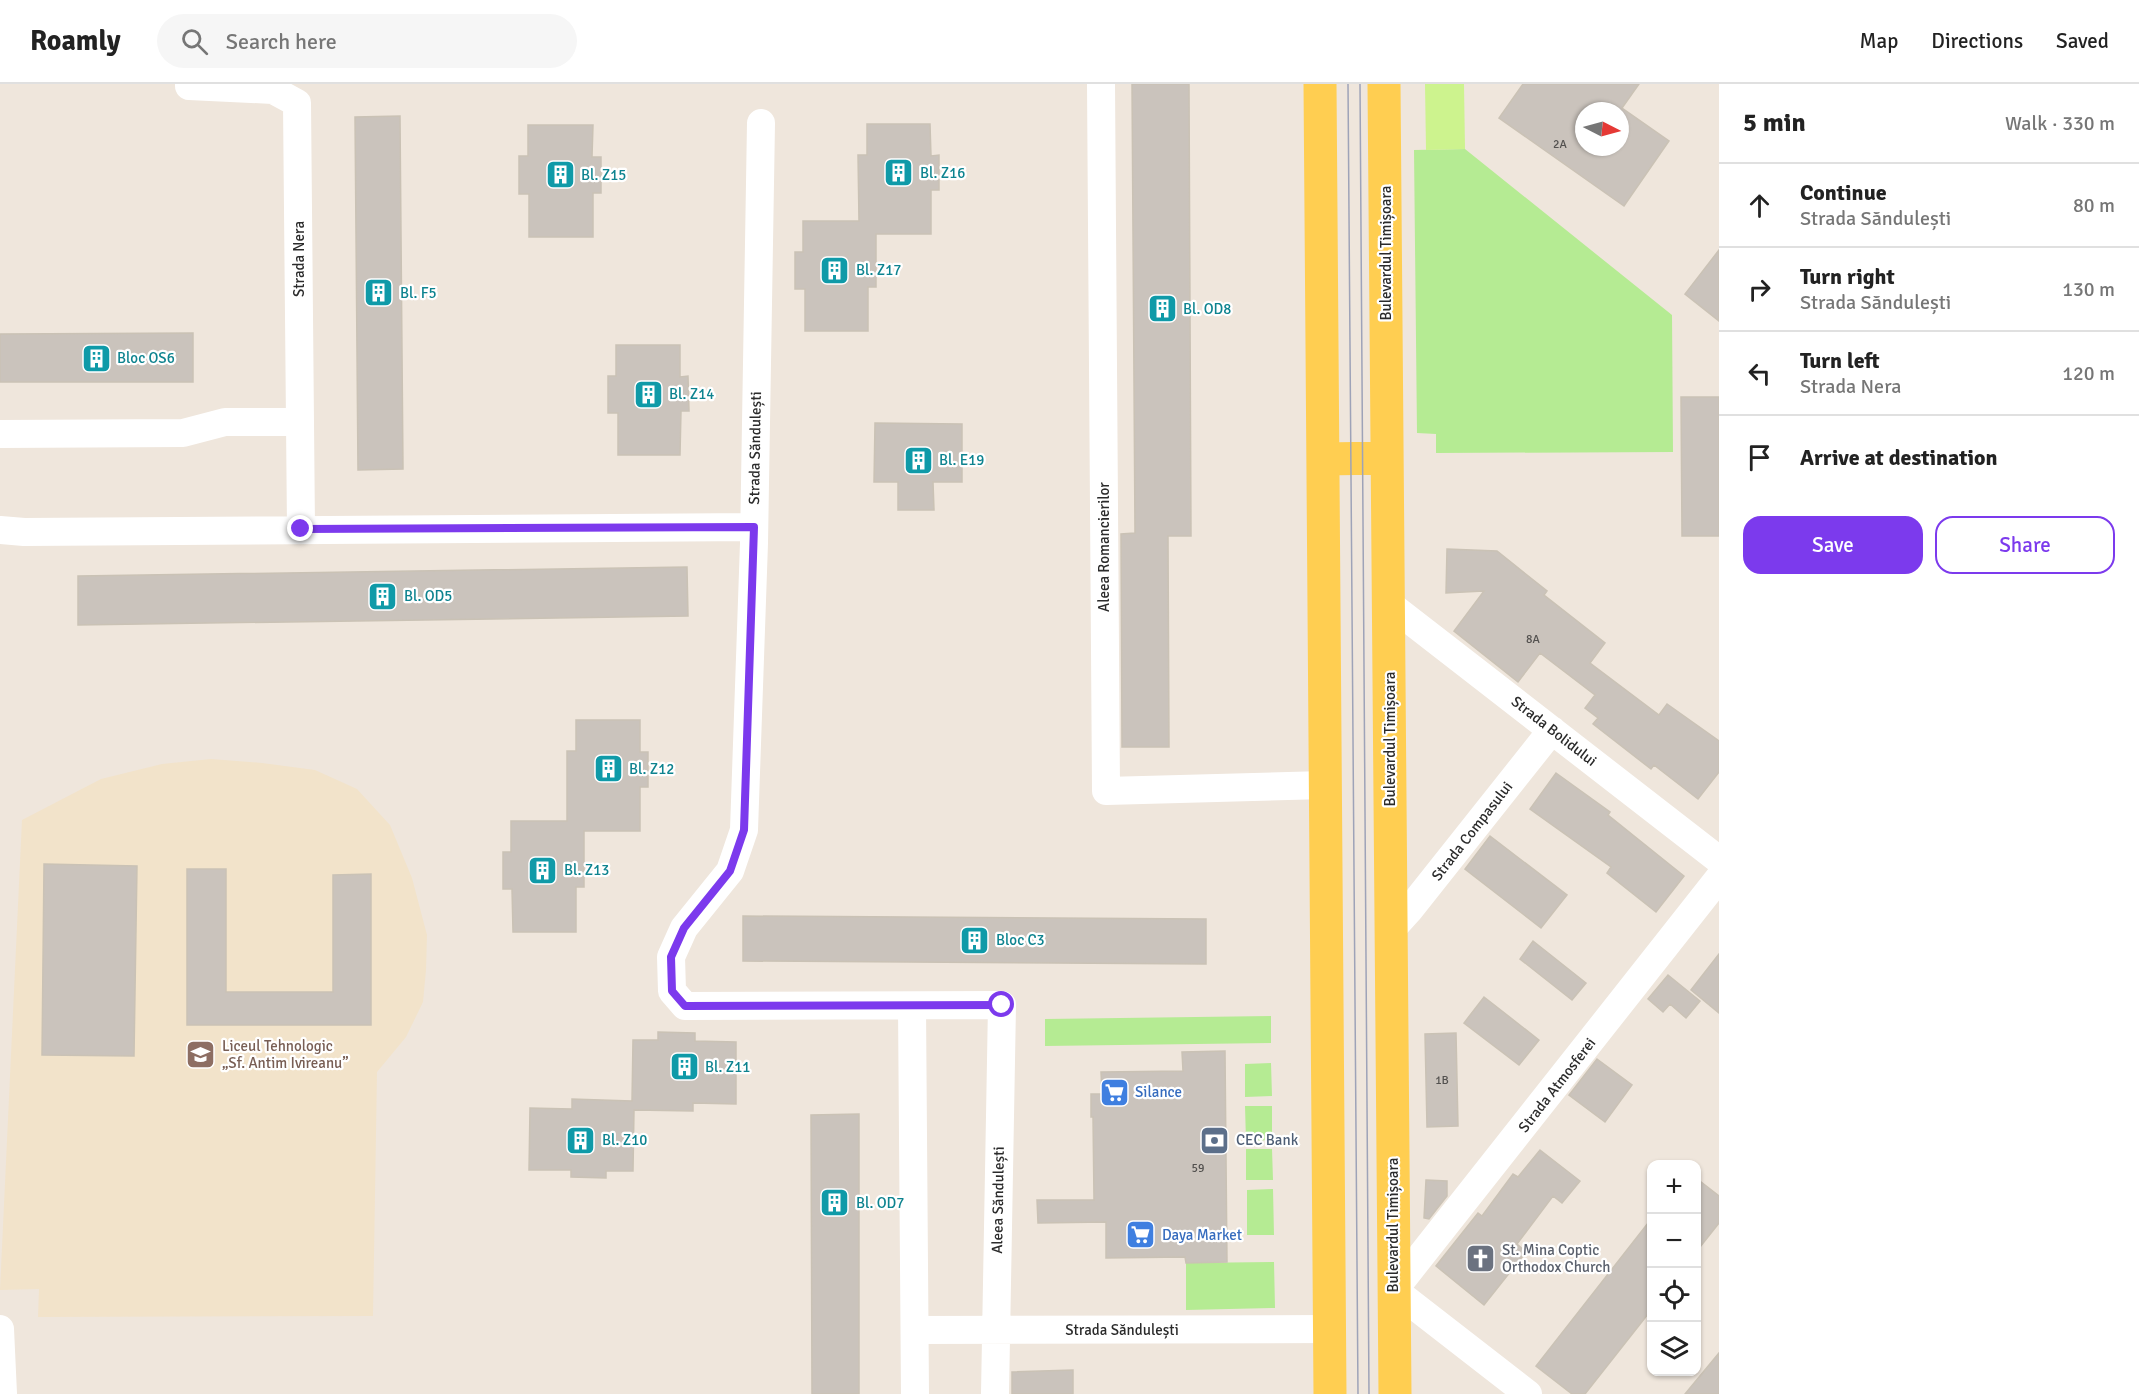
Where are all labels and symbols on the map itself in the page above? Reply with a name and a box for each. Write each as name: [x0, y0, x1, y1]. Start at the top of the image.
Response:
north arrow: [1575, 102, 1629, 156]
house number: 2A: [1553, 137, 1568, 152]
building icon: Bl. Z16: [883, 157, 915, 189]
building icon: Bl. Z15: [544, 159, 576, 191]
place label: Bl. Z16: [920, 164, 965, 182]
place label: Bl. Z15: [581, 166, 626, 184]
street label: Bulevardul Timișoara: [1377, 186, 1395, 320]
street label: Strada Nera: [290, 221, 308, 297]
building icon: Bl. Z17: [819, 254, 851, 286]
place label: Bl. Z17: [856, 261, 901, 279]
building icon: Bl. F5: [363, 277, 395, 309]
place label: Bl. F5: [400, 284, 437, 302]
building icon: Bl. OD8: [1146, 293, 1178, 325]
place label: Bl. OD8: [1183, 300, 1231, 318]
building icon: Bloc OS6: [80, 342, 112, 374]
place label: Bloc OS6: [117, 349, 175, 367]
building icon: Bl. Z14: [632, 378, 664, 410]
place label: Bl. Z14: [669, 385, 714, 403]
street label: Strada Săndulești: [745, 391, 765, 505]
building icon: Bl. E19: [902, 444, 934, 476]
place label: Bl. E19: [939, 451, 984, 469]
street label: Aleea Romancierilor: [1095, 482, 1113, 612]
route end: [287, 515, 313, 541]
building icon: Bl. OD5: [367, 580, 399, 612]
place label: Bl. OD5: [404, 587, 452, 605]
house number: 8A: [1526, 632, 1541, 647]
street label: Bulevardul Timișoara: [1381, 672, 1399, 806]
street label: Strada Bolidului: [1508, 692, 1600, 770]
building icon: Bl. Z12: [592, 753, 624, 785]
place label: Bl. Z12: [629, 760, 674, 778]
street label: Strada Compasului: [1428, 778, 1516, 884]
building icon: Bl. Z13: [527, 854, 559, 886]
place label: Bl. Z13: [564, 861, 609, 879]
building icon: Bloc C3: [959, 924, 991, 956]
place label: Bloc C3: [996, 931, 1045, 949]
route start: [988, 991, 1014, 1017]
street label: Strada Atmosferei: [1514, 1034, 1600, 1136]
place label: Liceul Tehnologic „Sf. Antim Ivireanu”: [222, 1037, 349, 1072]
school or university icon: Liceul Tehnologic „Sf. Antim Ivireanu”: [185, 1039, 217, 1071]
building icon: Bl. Z11: [668, 1051, 700, 1083]
place label: Bl. Z11: [705, 1058, 750, 1076]
house number: 1B: [1435, 1073, 1449, 1088]
supermarket icon: Silance: [1098, 1076, 1130, 1108]
place label: Silance: [1135, 1083, 1182, 1101]
building icon: Bl. Z10: [565, 1124, 597, 1156]
bank icon: CEC Bank: [1199, 1124, 1231, 1156]
place label: Bl. Z10: [602, 1131, 647, 1149]
place label: CEC Bank: [1236, 1131, 1299, 1149]
street label: Aleea Săndulești: [988, 1146, 1008, 1254]
street label: Bulevardul Timișoara: [1384, 1158, 1402, 1292]
house number: 59: [1192, 1161, 1204, 1176]
building icon: Bl. OD7: [819, 1187, 851, 1219]
place label: Bl. OD7: [856, 1194, 904, 1212]
supermarket icon: Daya Market: [1125, 1219, 1157, 1251]
place label: Daya Market: [1162, 1226, 1242, 1244]
place label: St. Mina Coptic Orthodox Church: [1502, 1241, 1611, 1276]
church icon: St. Mina Coptic Orthodox Church: [1465, 1243, 1497, 1275]
street label: Strada Săndulești: [1065, 1321, 1179, 1339]

